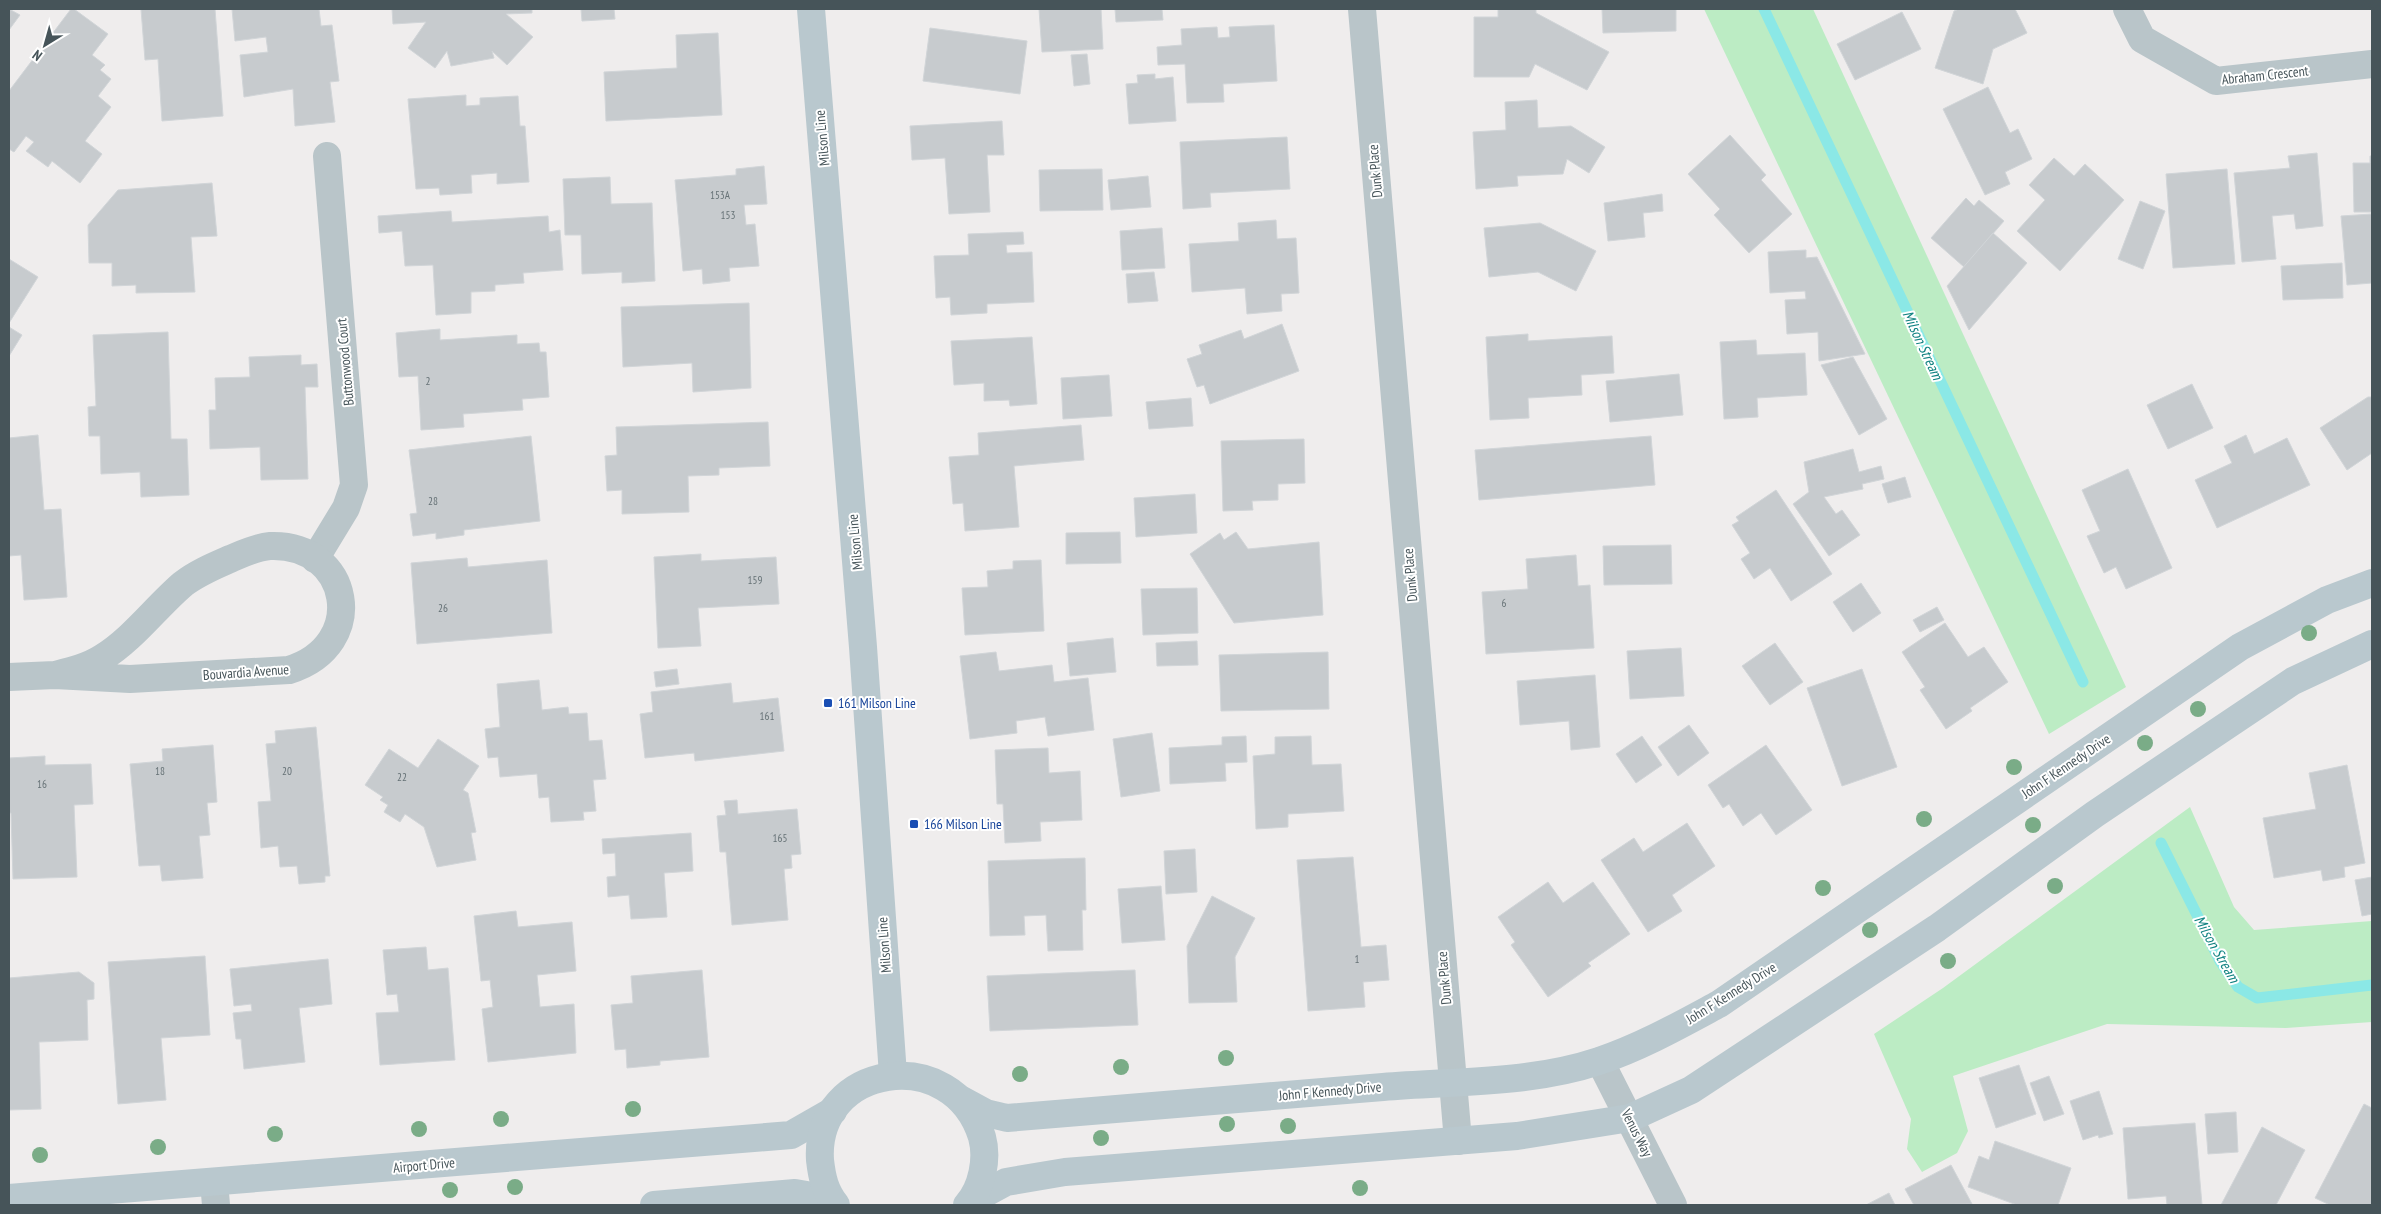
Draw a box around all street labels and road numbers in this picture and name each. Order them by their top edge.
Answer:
street label: Abraham Crescent [2221,61,2309,89]
street label: Milson Line [811,109,833,167]
street label: Dunk Place [1364,143,1386,198]
street label: Buttonwood Court [332,317,358,407]
street label: Milson Line [844,513,866,571]
street label: Dunk Place [1399,547,1421,602]
street label: Bouvardia Avenue [202,660,290,684]
street label: John F Kennedy Drive [2017,730,2114,803]
street label: Milson Line [873,916,895,974]
street label: Dunk Place [1433,950,1455,1005]
street label: John F Kennedy Drive [1682,958,1780,1028]
street label: John F Kennedy Drive [1277,1078,1382,1105]
street label: Venus Way [1617,1105,1657,1160]
street label: Airport Drive [392,1153,456,1177]

